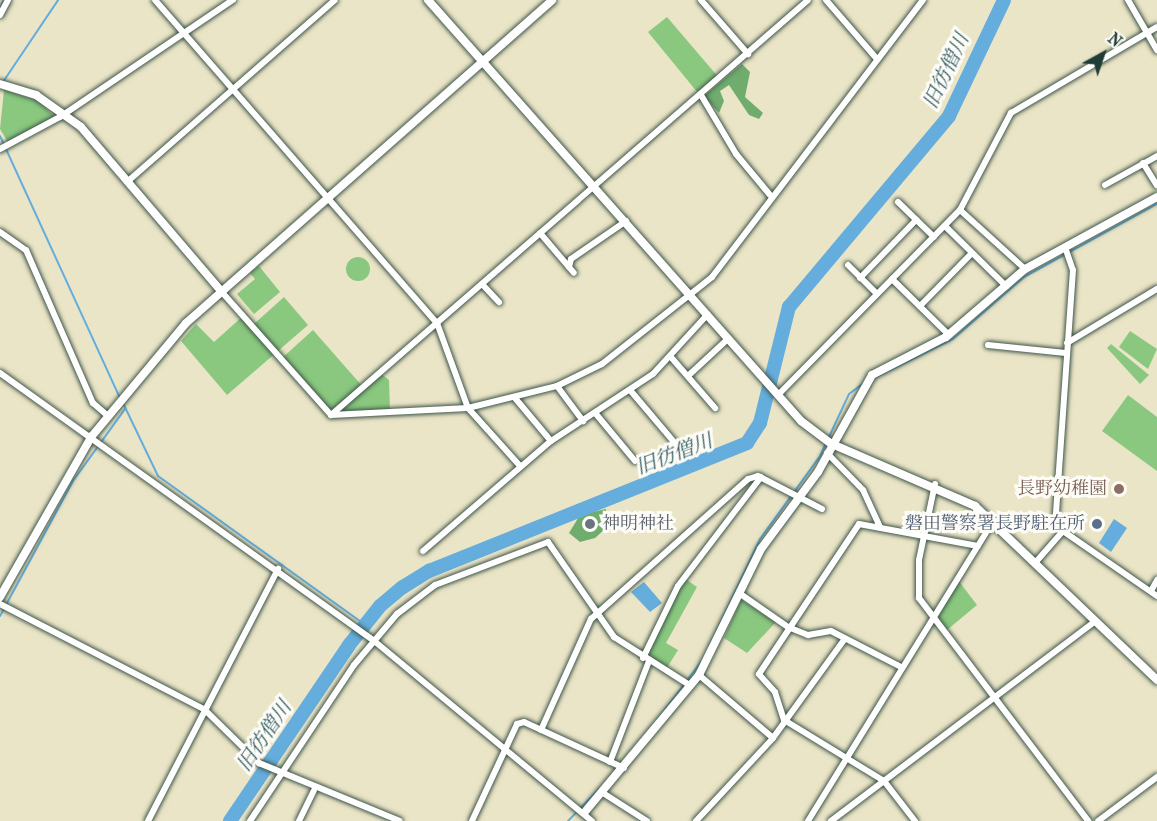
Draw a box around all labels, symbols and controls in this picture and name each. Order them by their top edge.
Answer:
north arrow [1073,24,1133,84]
text: N [1104,29,1126,51]
water label: 旧彷僧川 [918,30,974,112]
water label: 旧彷僧川 [632,428,716,480]
place label: 長野幼稚園 [1017,478,1107,500]
marker: 長野幼稚園 [1112,482,1126,496]
place label: 神明神社 [602,513,674,535]
place label: 磐田警察署長野駐在所 [905,513,1085,535]
marker: 神明神社 [583,517,597,531]
marker: 磐田警察署長野駐在所 [1090,517,1104,531]
water label: 旧彷僧川 [232,696,296,776]

